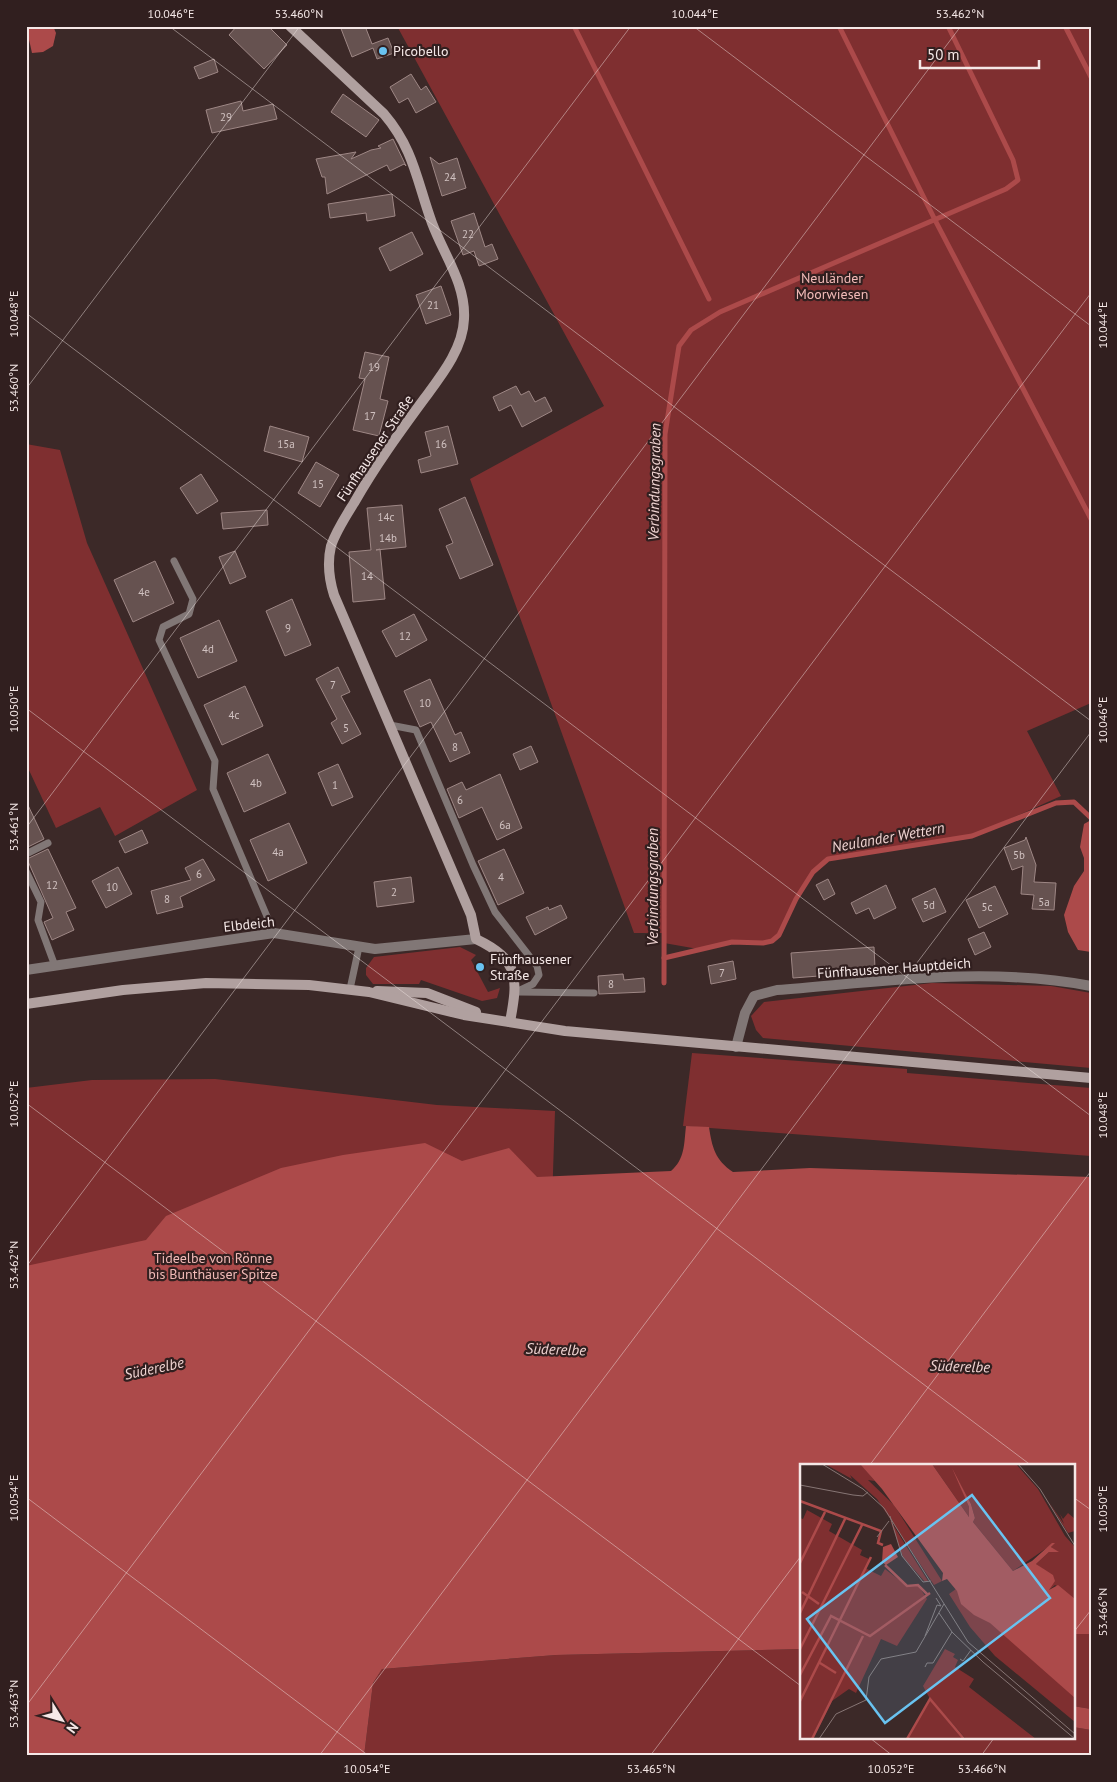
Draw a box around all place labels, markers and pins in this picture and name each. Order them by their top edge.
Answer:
place label: Picobello [393,42,448,60]
marker: Picobello [377,45,389,57]
place label: Fünfhausener Straße [490,950,572,984]
marker: Fünfhausener Straße [474,961,486,973]

